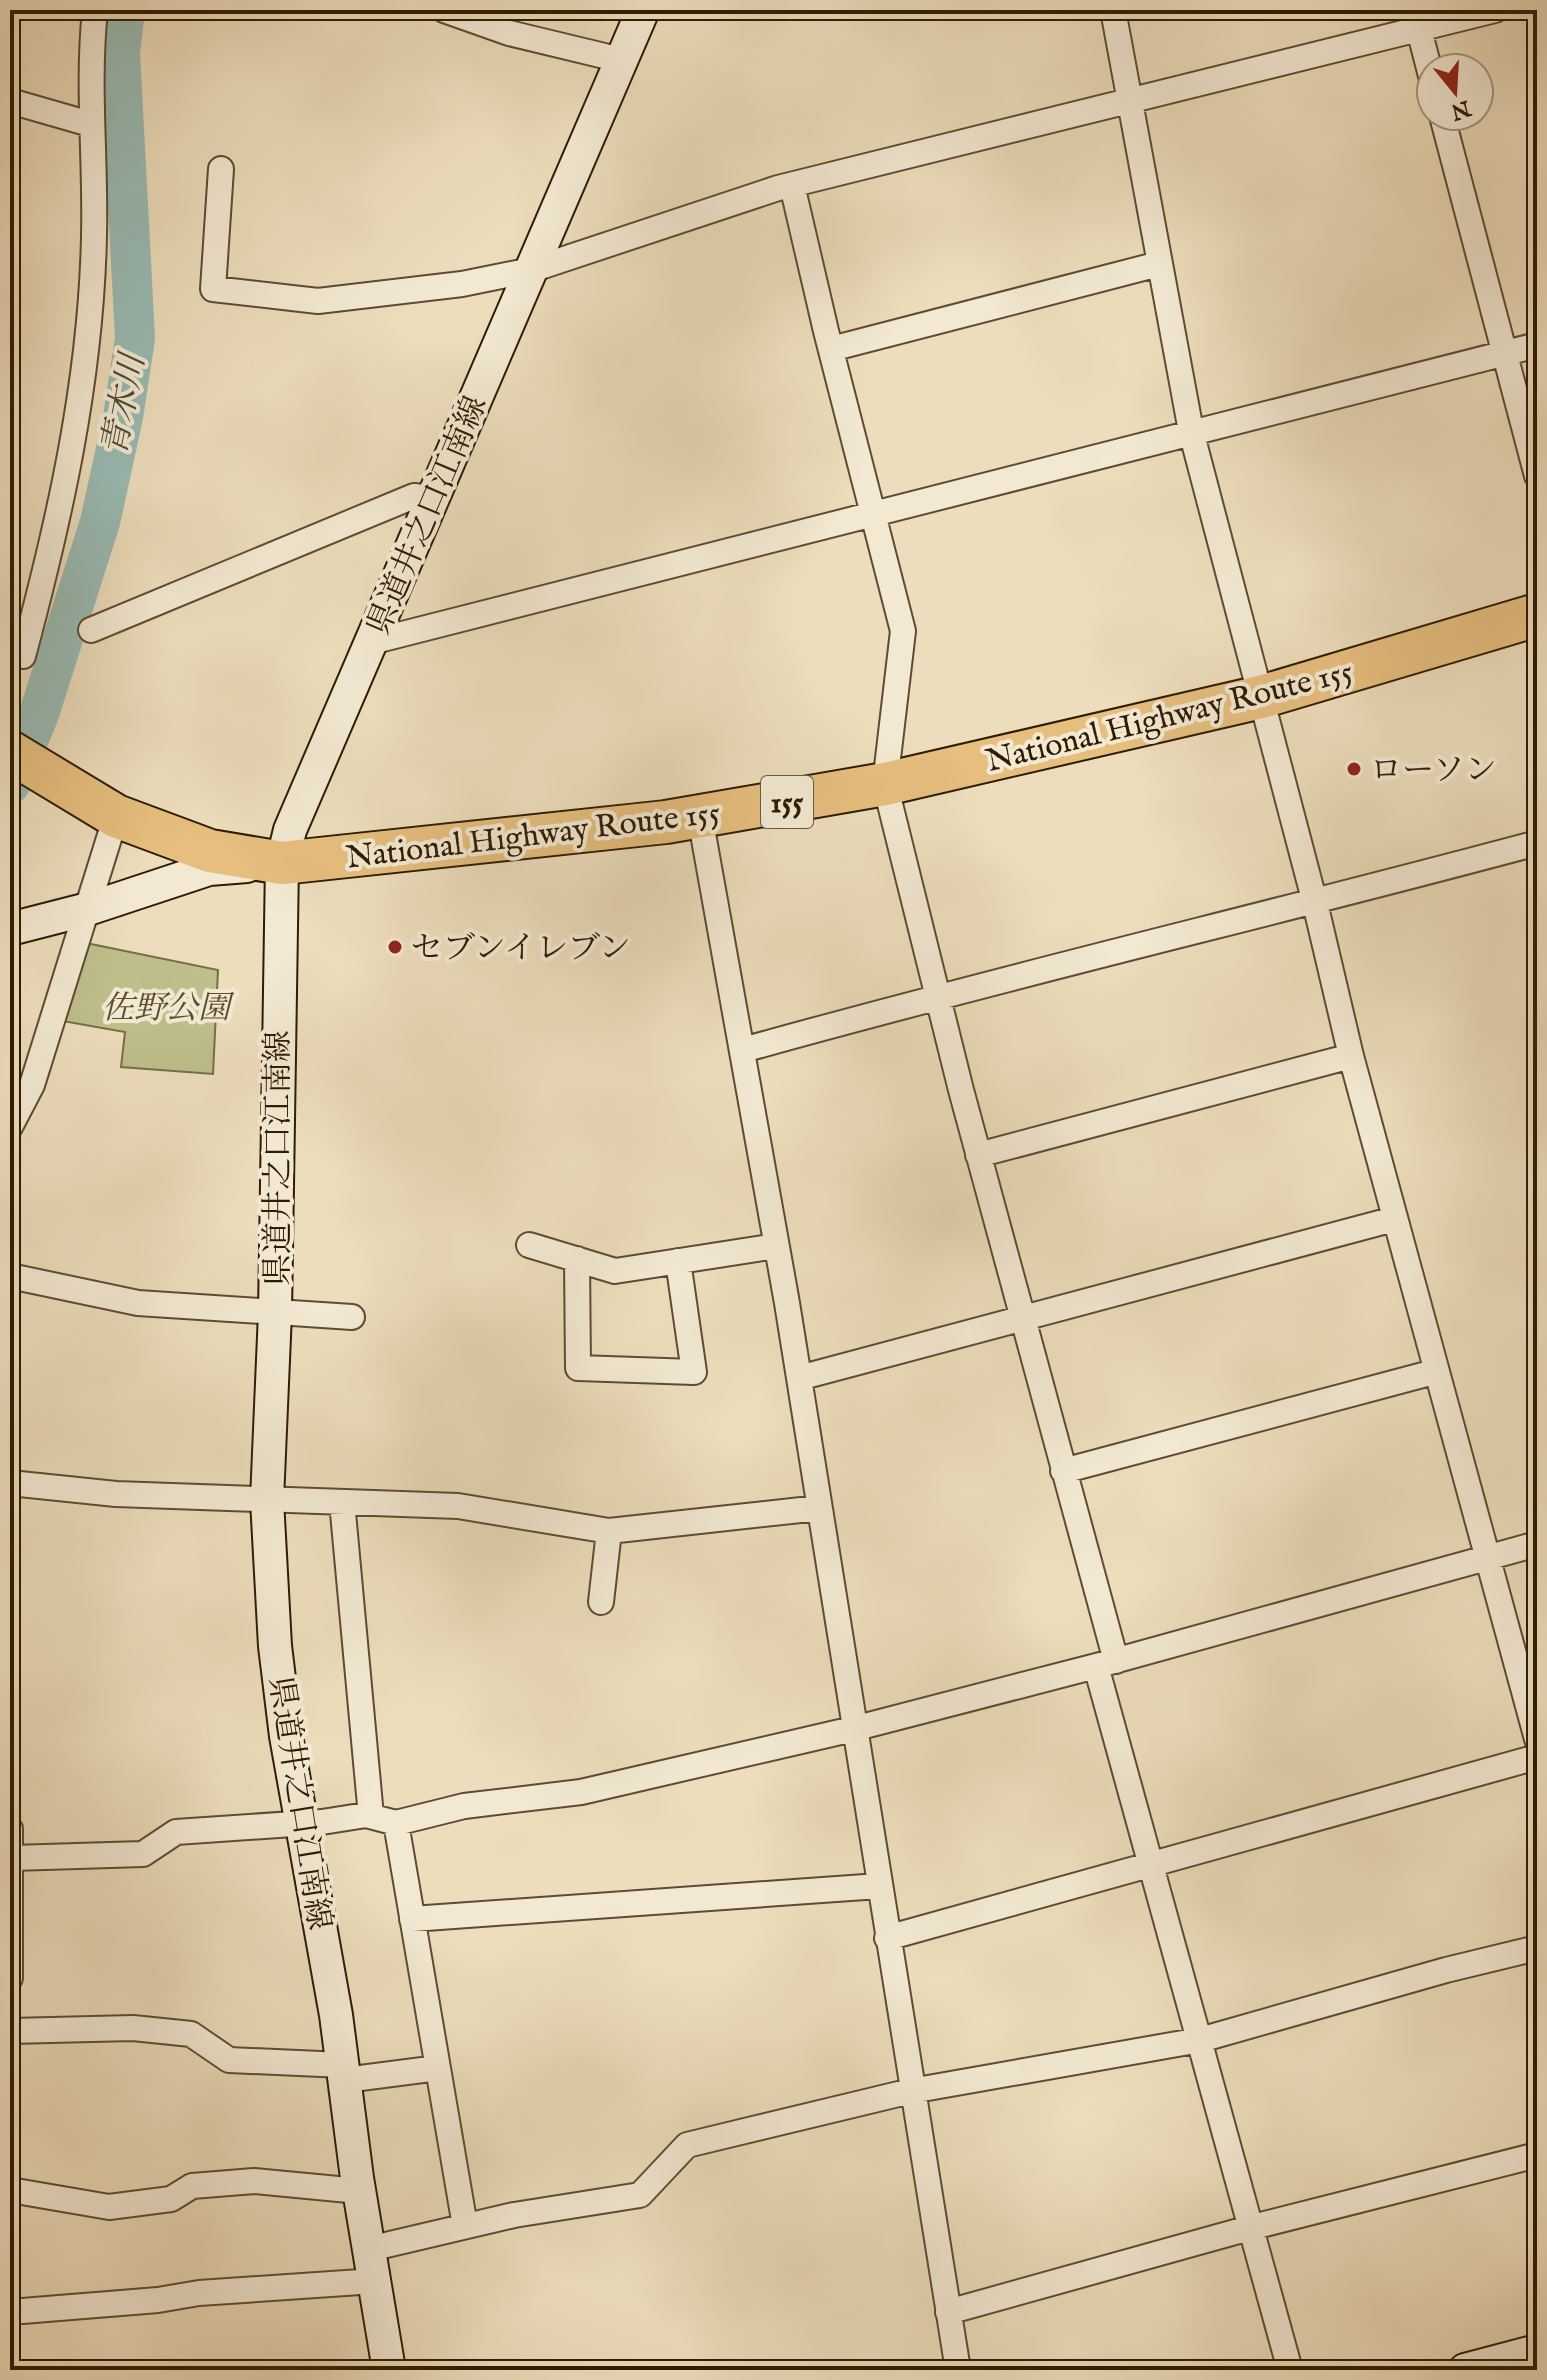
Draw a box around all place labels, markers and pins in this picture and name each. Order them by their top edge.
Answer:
place label: ローソン [1370,751,1497,792]
marker: ローソン [1345,760,1363,778]
place label: セブンイレブン [411,929,631,970]
marker: セブンイレブン [386,938,404,956]

